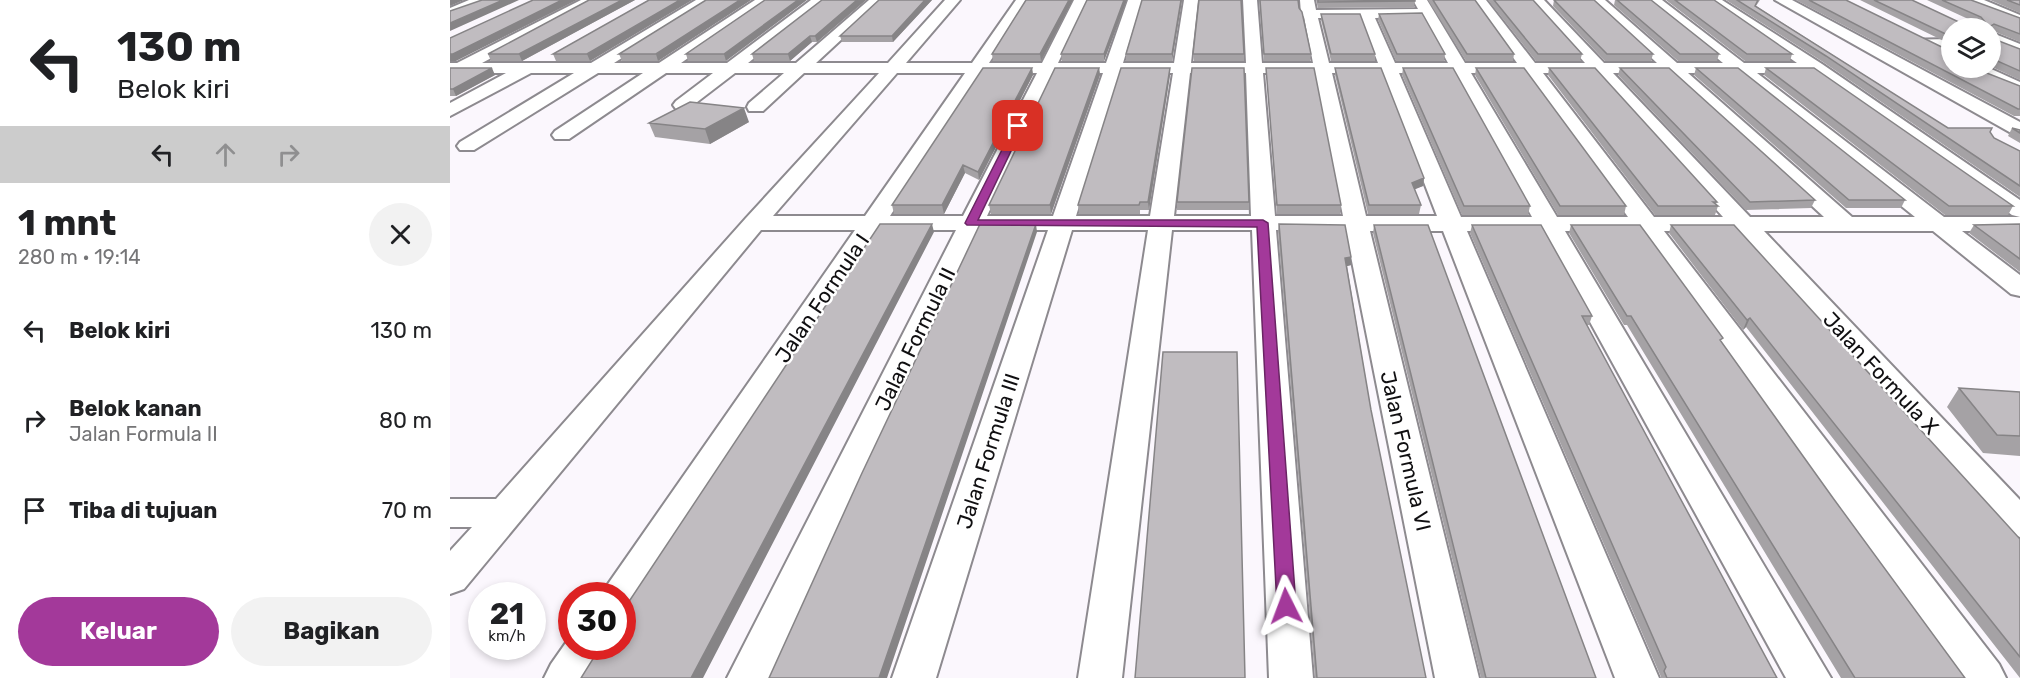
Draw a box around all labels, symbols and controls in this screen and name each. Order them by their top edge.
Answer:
map controls [1941,18,2001,78]
button: layers [1941,18,2001,78]
text: 130 m [117,22,242,72]
icon: left [18,24,96,102]
text: Belok kiri [117,73,230,105]
pin [992,100,1043,151]
icon: arrive [1001,109,1034,142]
icon: left [146,138,179,171]
icon: ahead [209,138,242,171]
icon: right [272,138,305,171]
text: 1 mnt [18,201,116,244]
button: close [369,203,432,266]
street label: Jalan Formula I [770,229,874,367]
text: 280 m · 19:14 [18,245,141,269]
street label: Jalan Formula II [870,263,960,415]
street label: Jalan Formula X [1818,307,1944,439]
icon: left [18,314,51,347]
text: Belok kiri [69,317,170,344]
text: 130 m [370,317,432,344]
street label: Jalan Formula VI [1375,369,1437,533]
street label: Jalan Formula III [951,370,1025,532]
text: Belok kanan [69,395,202,422]
icon: right [18,404,51,437]
text: 80 m [379,407,432,434]
text: Jalan Formula II [69,422,218,446]
icon: arrive [18,494,51,527]
text: Tiba di tujuan [69,497,217,524]
text: 70 m [382,497,432,524]
position arrow [1254,574,1318,638]
speed limit sign: 30 [558,582,636,660]
text: 21 [490,596,524,632]
button: Keluar [18,597,219,666]
button: Bagikan [231,597,432,666]
text: km/h [488,627,526,645]

